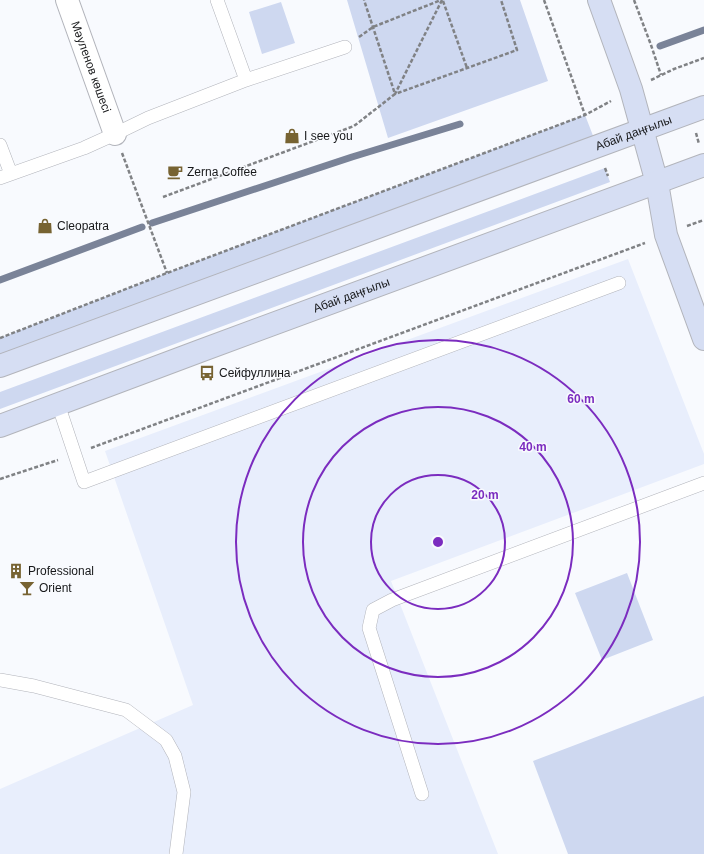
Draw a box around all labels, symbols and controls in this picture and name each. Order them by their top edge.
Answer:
street label: Мәуленов көшесі [68,19,114,114]
street label: Абай даңғылы [593,112,674,153]
shop icon: I see you [283,127,301,145]
place label: I see you [304,129,353,143]
cafe icon: Zerna Coffee [166,163,184,181]
place label: Zerna Coffee [187,165,257,179]
shop icon: Cleopatra [36,217,54,235]
place label: Cleopatra [57,219,109,233]
street label: Абай даңғылы [311,275,392,316]
bus stop icon: Сейфуллина [198,364,216,382]
place label: Сейфуллина [219,366,291,380]
text: 60 m [567,392,595,406]
text: 40 m [519,440,547,454]
text: 20 m [471,488,499,502]
centre of rings [431,535,445,549]
building icon: Professional [7,562,25,580]
place label: Professional [28,564,94,578]
bar icon: Orient [18,579,36,597]
place label: Orient [39,581,72,595]

